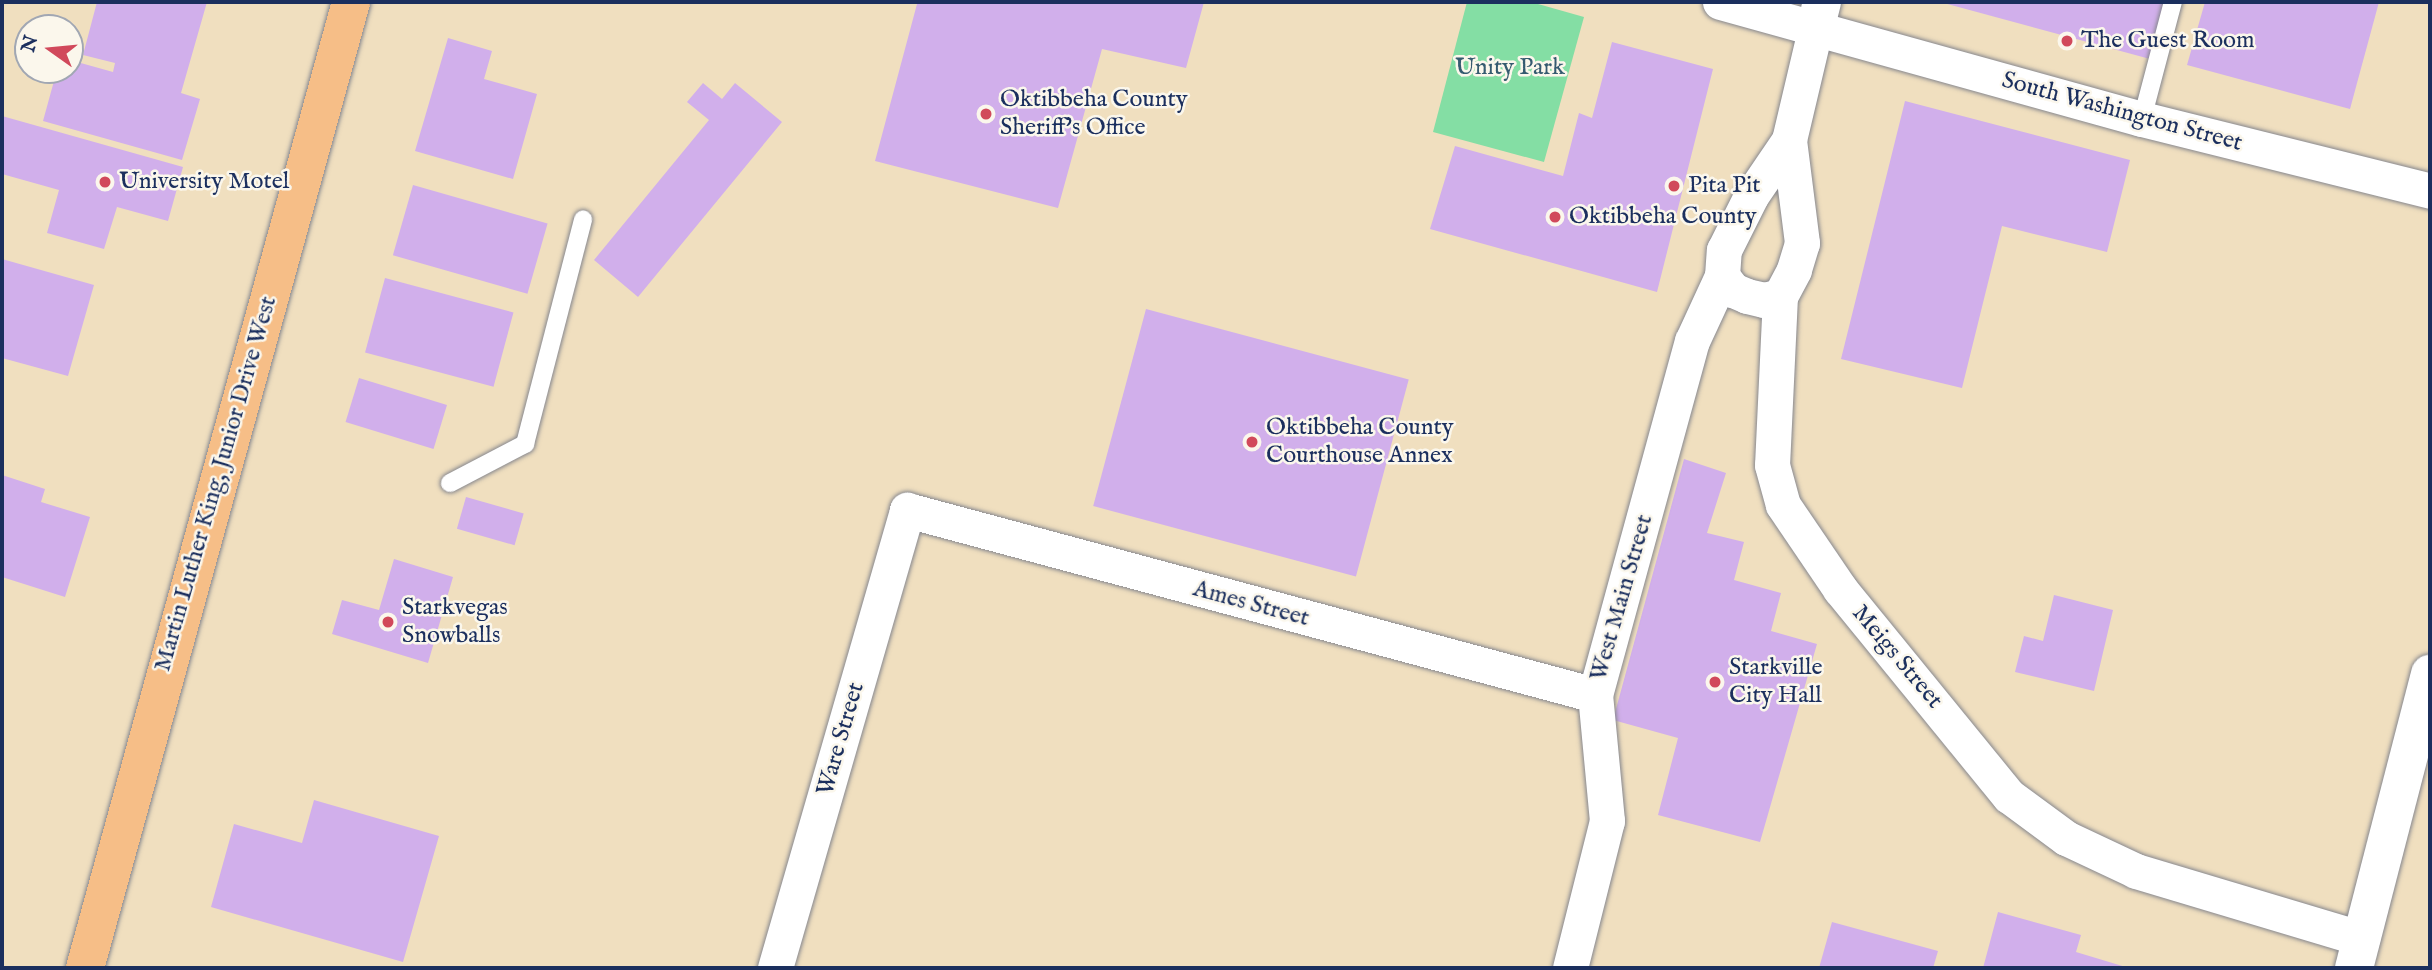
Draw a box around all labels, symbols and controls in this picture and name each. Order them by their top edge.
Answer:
north arrow [14,14,84,84]
place label: The Guest Room [2081,27,2255,55]
text: N [17,33,44,55]
marker: The Guest Room [2059,33,2075,49]
park label: Unity Park [1455,54,1565,82]
street label: South Washington Street [1999,66,2245,158]
place label: Oktibbeha County Sheriff's Office [1000,86,1187,142]
marker: Oktibbeha County Sheriff's Office [978,106,994,122]
place label: University Motel [119,168,289,196]
place label: Pita Pit [1688,172,1761,200]
marker: University Motel [97,174,113,190]
marker: Pita Pit [1666,178,1682,194]
place label: Oktibbeha County [1569,203,1756,231]
marker: Oktibbeha County [1547,209,1563,225]
street label: Martin Luther King, Junior Drive West [149,293,283,675]
place label: Oktibbeha County Courthouse Annex [1266,414,1453,470]
marker: Oktibbeha County Courthouse Annex [1244,434,1260,450]
street label: West Main Street [1585,512,1659,684]
street label: Ames Street [1190,575,1312,633]
place label: Starkvegas Snowballs [402,594,508,650]
street label: Meigs Street [1845,599,1949,715]
marker: Starkvegas Snowballs [380,614,396,630]
place label: Starkville City Hall [1729,654,1823,710]
marker: Starkville City Hall [1707,674,1723,690]
street label: Ware Street [811,679,871,799]

